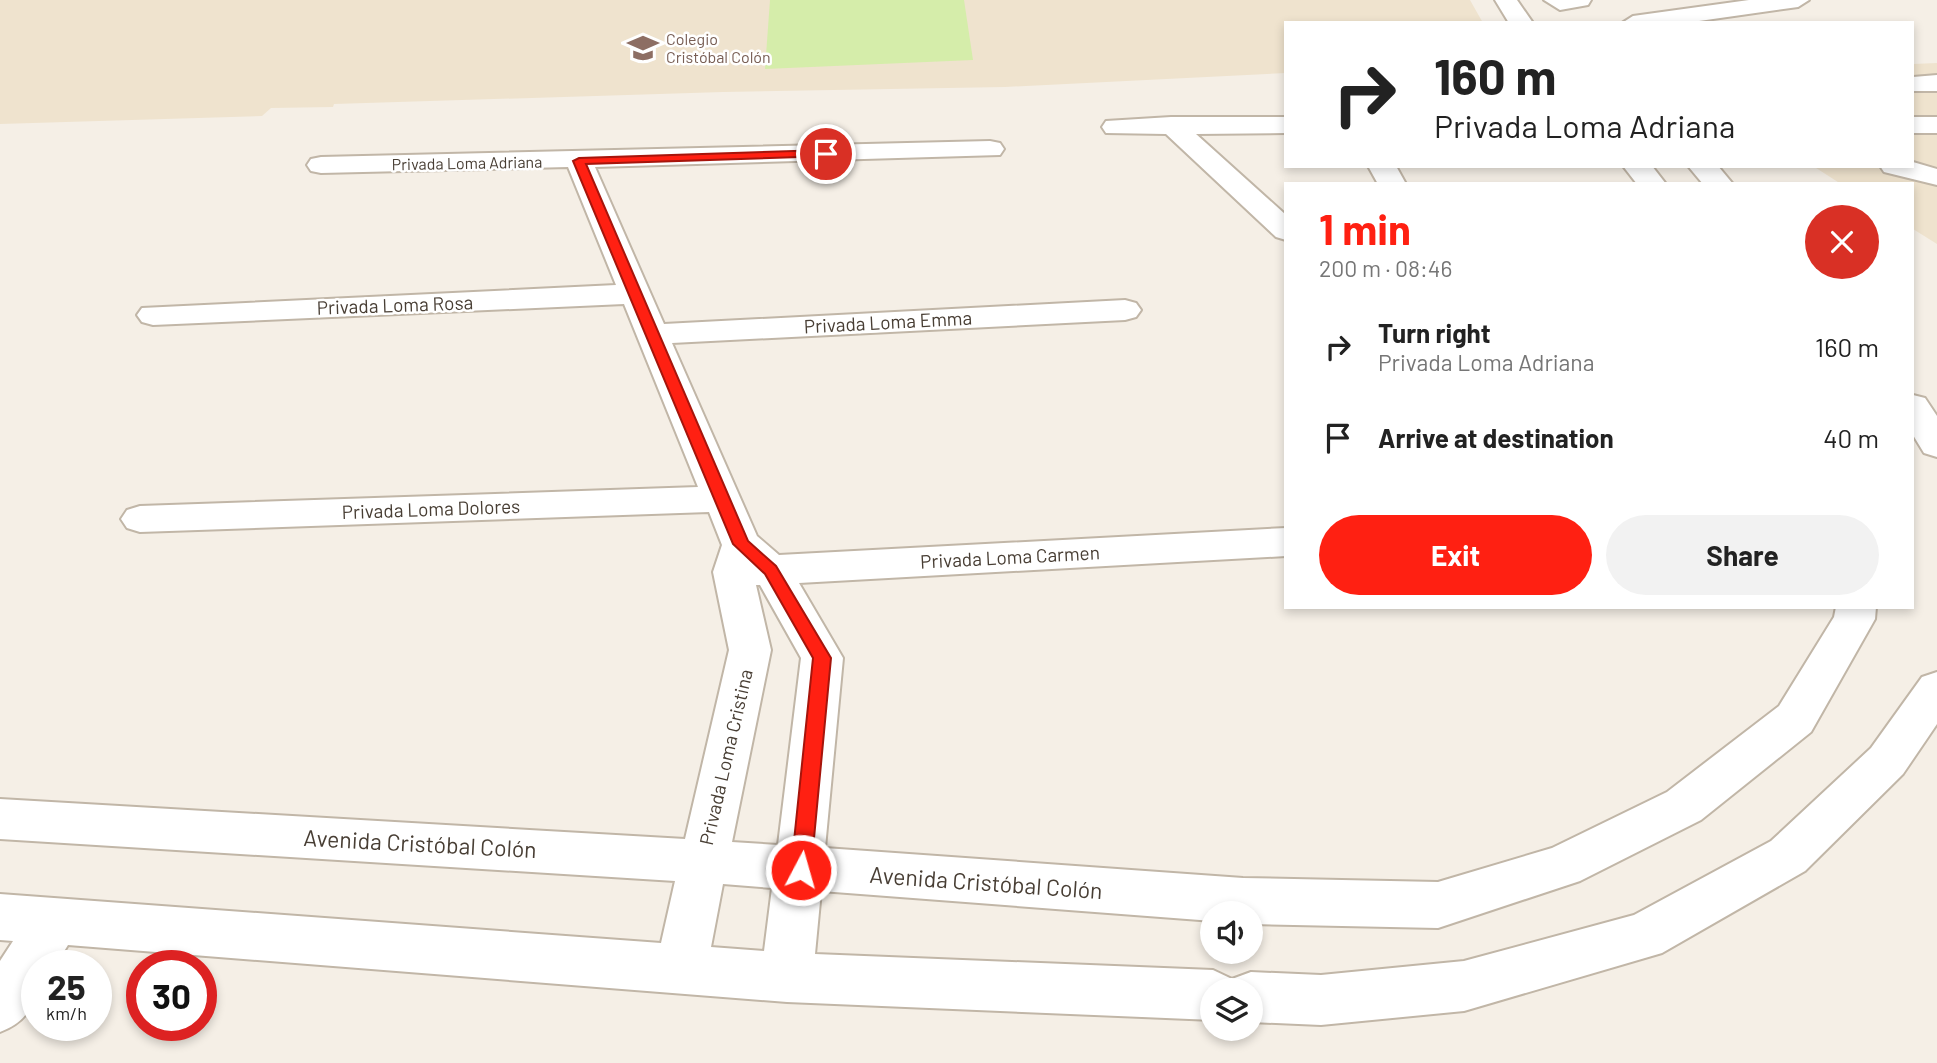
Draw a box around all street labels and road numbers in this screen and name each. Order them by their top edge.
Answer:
street label: Privada Loma Adriana [392,152,542,173]
street label: Privada Loma Rosa [316,290,474,319]
street label: Privada Loma Emma [803,306,973,337]
street label: Privada Loma Dolores [341,494,521,523]
street label: Privada Loma Carmen [920,540,1100,573]
street label: Privada Loma Cristina [694,667,757,847]
street label: Avenida Cristóbal Colón [303,823,537,863]
street label: Avenida Cristóbal Colón [869,860,1104,904]

